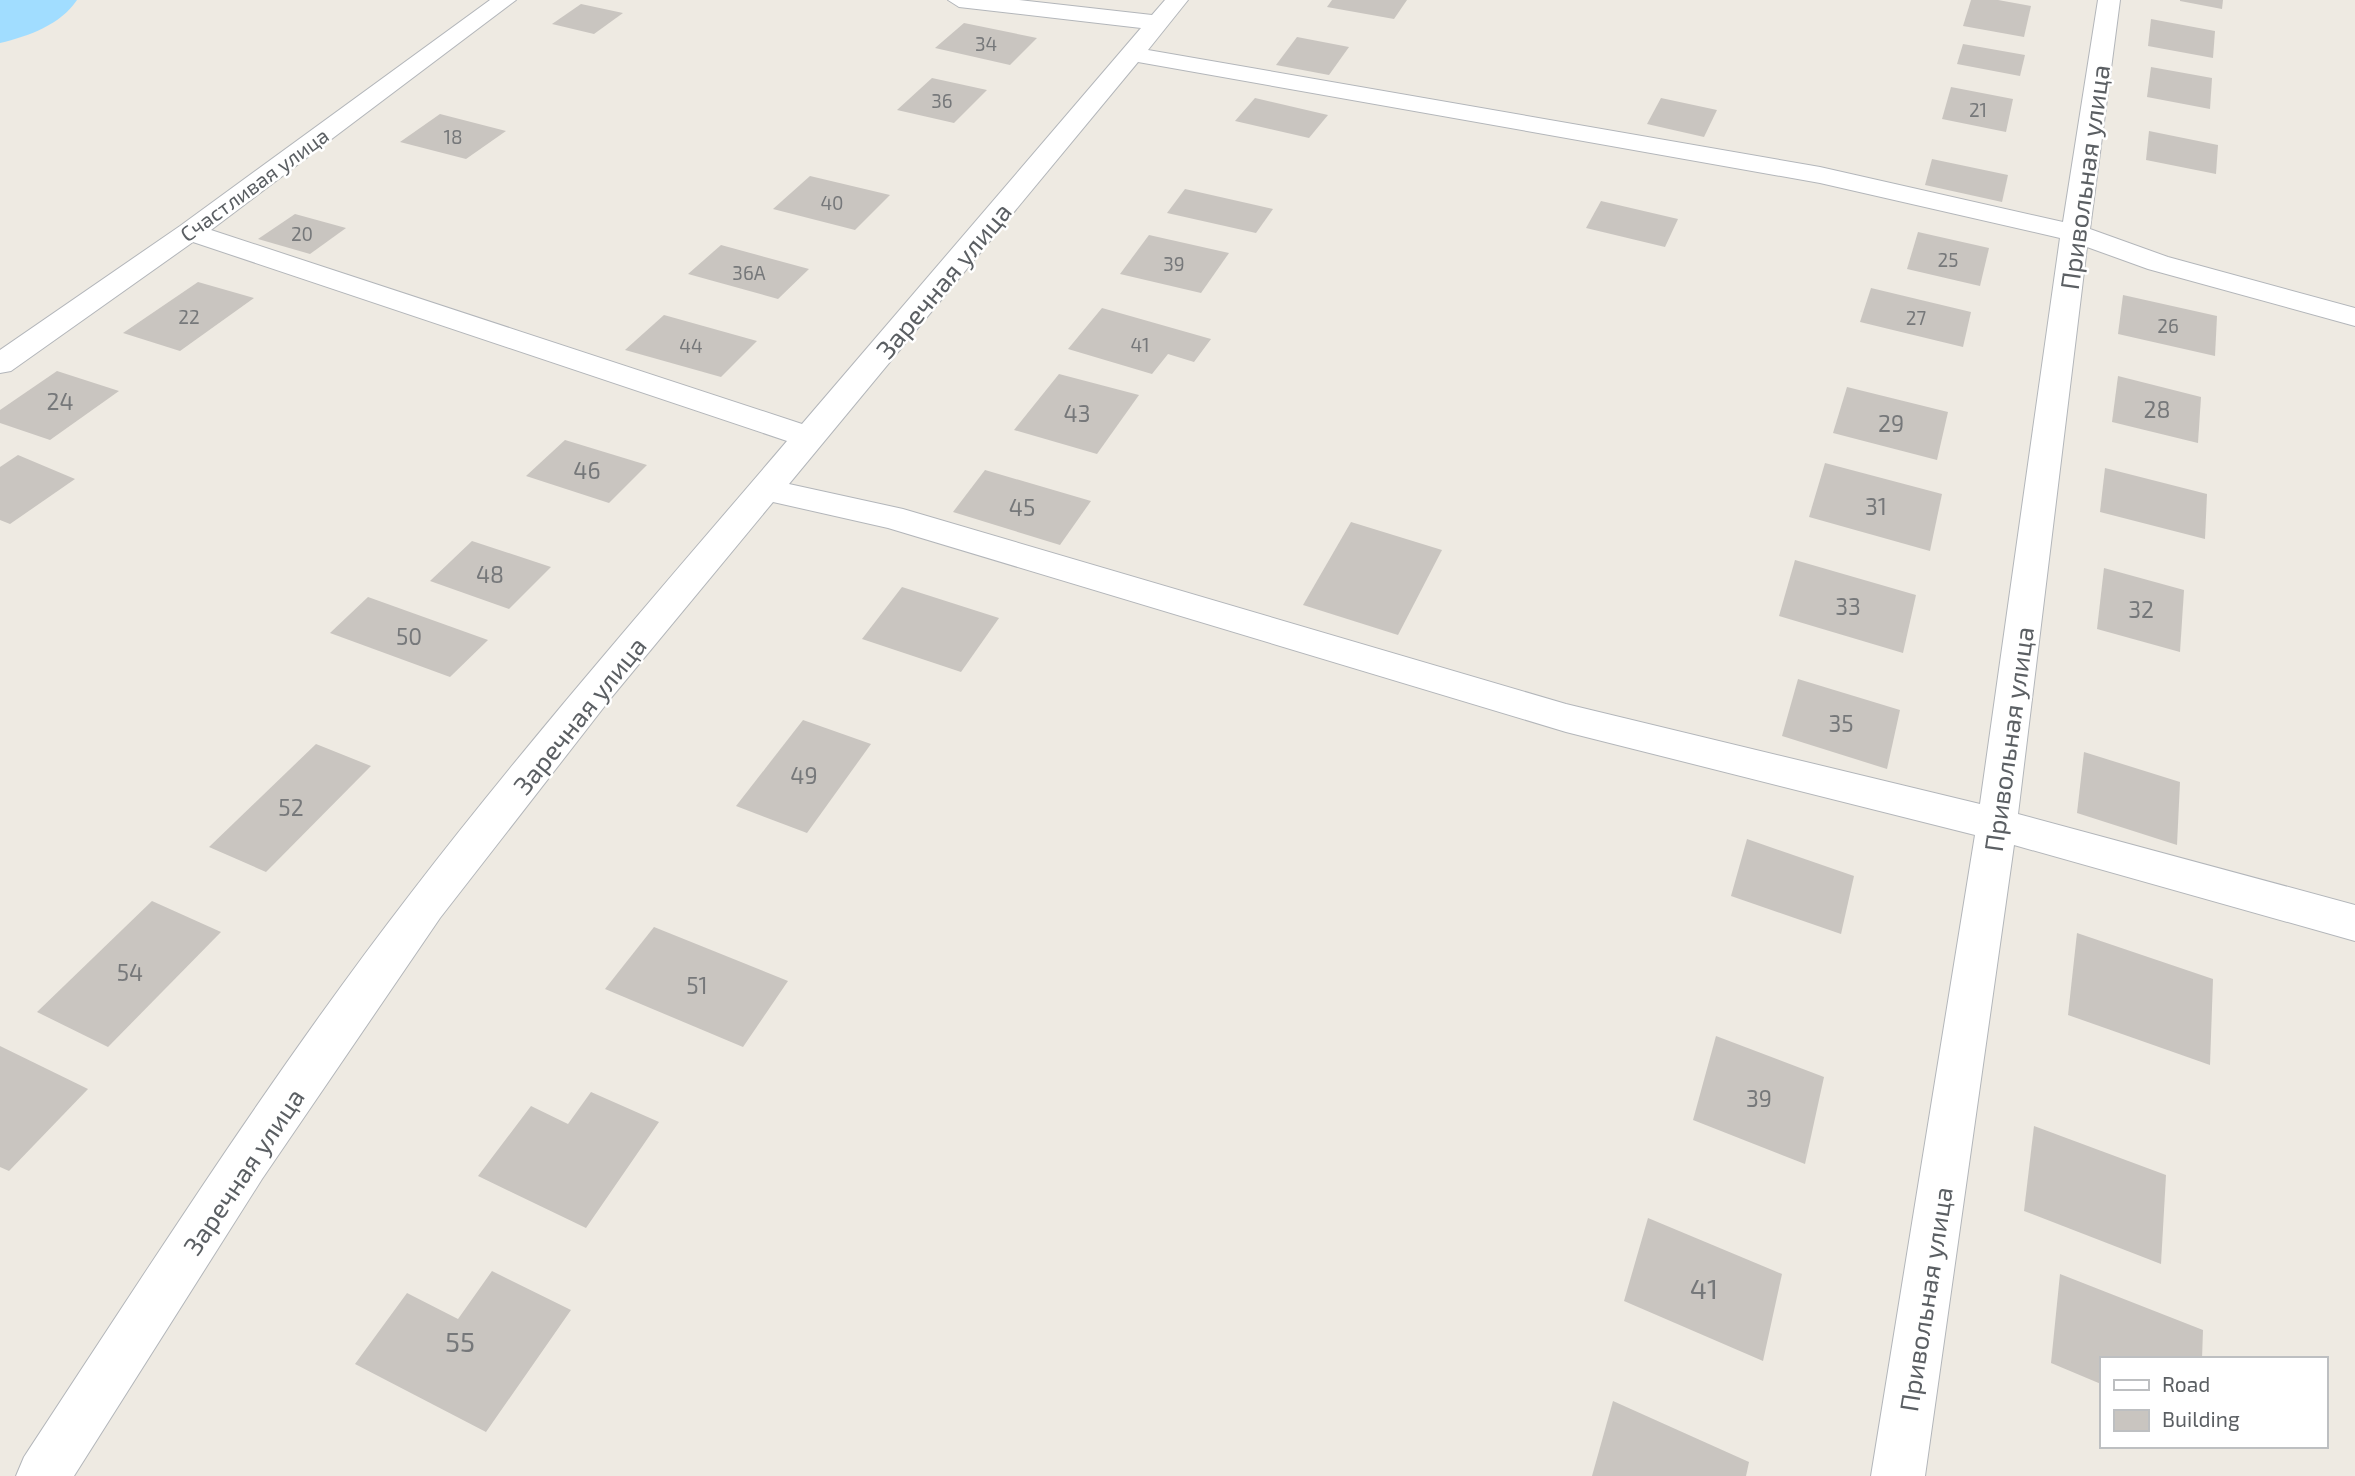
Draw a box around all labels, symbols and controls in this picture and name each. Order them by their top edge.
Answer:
house number: 34 [975,32,997,55]
street label: Привольная улица [2053,63,2116,292]
house number: 36 [931,89,953,112]
house number: 21 [1969,98,1987,121]
street label: Счастливая улица [175,122,334,247]
house number: 18 [443,125,463,148]
house number: 40 [820,191,844,214]
street label: Заречная улица [869,196,1018,365]
house number: 20 [291,222,313,245]
house number: 25 [1938,248,1958,271]
house number: 39 [1163,252,1185,275]
house number: 36А [732,261,766,284]
house number: 22 [178,305,200,328]
house number: 27 [1906,306,1926,329]
house number: 26 [2157,314,2179,337]
house number: 41 [1130,333,1150,356]
house number: 44 [679,334,703,357]
house number: 24 [46,387,74,415]
house number: 28 [2144,395,2170,423]
house number: 43 [1064,399,1090,427]
house number: 29 [1878,409,1904,437]
house number: 46 [573,456,601,484]
house number: 31 [1865,492,1887,520]
house number: 45 [1009,493,1035,521]
house number: 48 [476,560,504,588]
house number: 33 [1835,592,1861,620]
house number: 32 [2128,595,2154,623]
house number: 50 [396,622,422,650]
street label: Привольная улица [1977,625,2040,854]
street label: Заречная улица [506,630,653,801]
house number: 35 [1828,709,1854,737]
house number: 49 [790,761,818,789]
house number: 52 [278,793,304,821]
house number: 54 [117,958,143,986]
house number: 51 [686,971,708,999]
street label: Заречная улица [176,1082,311,1261]
house number: 39 [1746,1084,1772,1112]
street label: Привольная улица [1892,1185,1959,1414]
house number: 41 [1690,1271,1718,1305]
house number: 55 [445,1324,475,1358]
legend [2100,1357,2327,1448]
text: Road [2162,1371,2210,1396]
text: Building [2162,1406,2240,1431]

